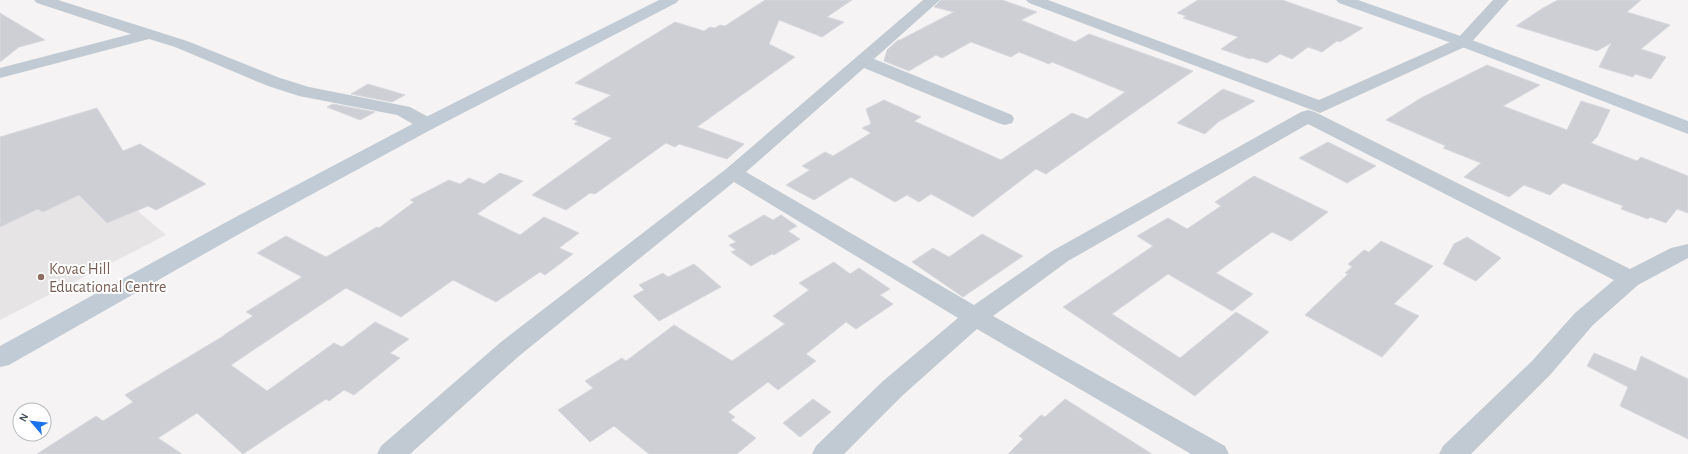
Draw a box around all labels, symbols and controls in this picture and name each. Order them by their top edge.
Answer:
place label: Kovac Hill Educational Centre [49,261,166,295]
marker: Kovac Hill Educational Centre [36,272,46,282]
north arrow [12,402,52,442]
text: N [17,412,30,424]

